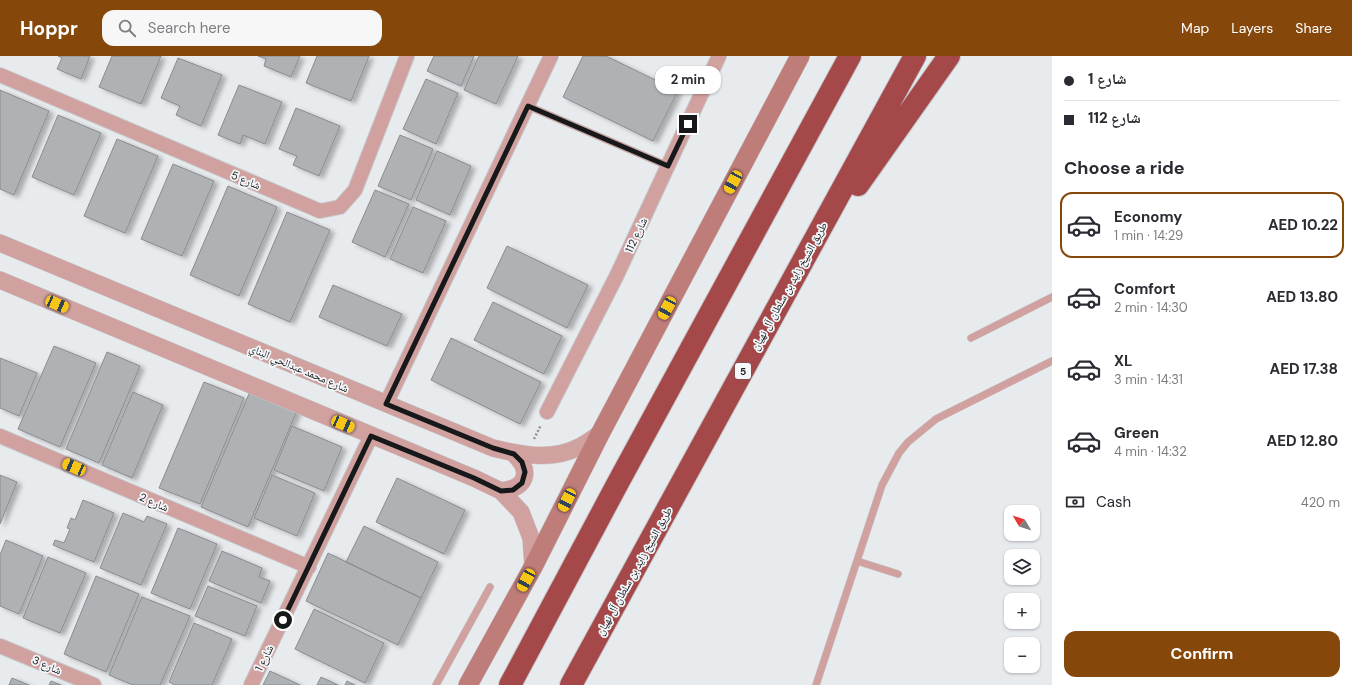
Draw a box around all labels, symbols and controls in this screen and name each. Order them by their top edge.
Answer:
search box [102,10,382,46]
text: Hoppr [20,16,78,41]
icon: search [116,17,138,39]
text: Search here [148,18,231,38]
text: Map [1181,19,1209,37]
text: Layers [1231,19,1273,37]
text: Share [1295,19,1332,37]
callout: 2 min [655,66,721,94]
text: شارع 1 [1088,69,1127,89]
text: 2 min [671,71,705,88]
text: شارع 112 [1088,108,1141,128]
route end [679,115,697,133]
text: Choose a ride [1064,156,1185,180]
street label: شارع 5 [229,168,263,192]
car [722,169,744,195]
icon: car [1066,207,1102,243]
text: Economy [1114,207,1182,227]
street label: شارع 112 [622,215,650,255]
text: AED 10.22 [1268,215,1338,235]
street label: طريق الشيخ زايد بن سلطان آل نهيان [748,219,830,353]
text: 1 min · 14:29 [1114,227,1183,244]
icon: car [1066,279,1102,315]
text: Comfort [1114,279,1175,299]
text: AED 13.80 [1266,287,1338,307]
car [44,294,70,314]
car [656,295,678,321]
text: 2 min · 14:30 [1114,299,1188,316]
street label: شارع محمد عبدالحي البناي [247,341,351,397]
icon: car [1066,351,1102,387]
text: XL [1114,351,1132,371]
text: AED 17.38 [1270,359,1338,379]
road number: 5 [735,363,751,379]
text: 3 min · 14:31 [1114,371,1183,388]
car [330,414,356,434]
icon: car [1066,423,1102,459]
text: Green [1114,423,1159,443]
text: AED 12.80 [1267,431,1338,451]
text: 4 min · 14:32 [1114,443,1187,460]
car [61,457,87,477]
car [556,487,578,513]
street label: شارع 2 [137,490,171,514]
icon: cash [1064,491,1086,513]
text: Cash [1096,492,1131,512]
text: 420 m [1301,494,1340,511]
street label: طريق الشيخ زايد بن سلطان آل نهيان [593,504,675,638]
north arrow [1004,505,1040,541]
map controls [1004,505,1040,673]
button: layers [1004,549,1040,585]
car [515,567,537,593]
button: + [1004,593,1040,629]
route start [274,611,292,629]
button: Confirm [1064,631,1340,677]
button: − [1004,637,1040,673]
street label: شارع 1 [252,643,276,673]
street label: شارع 3 [30,653,64,677]

